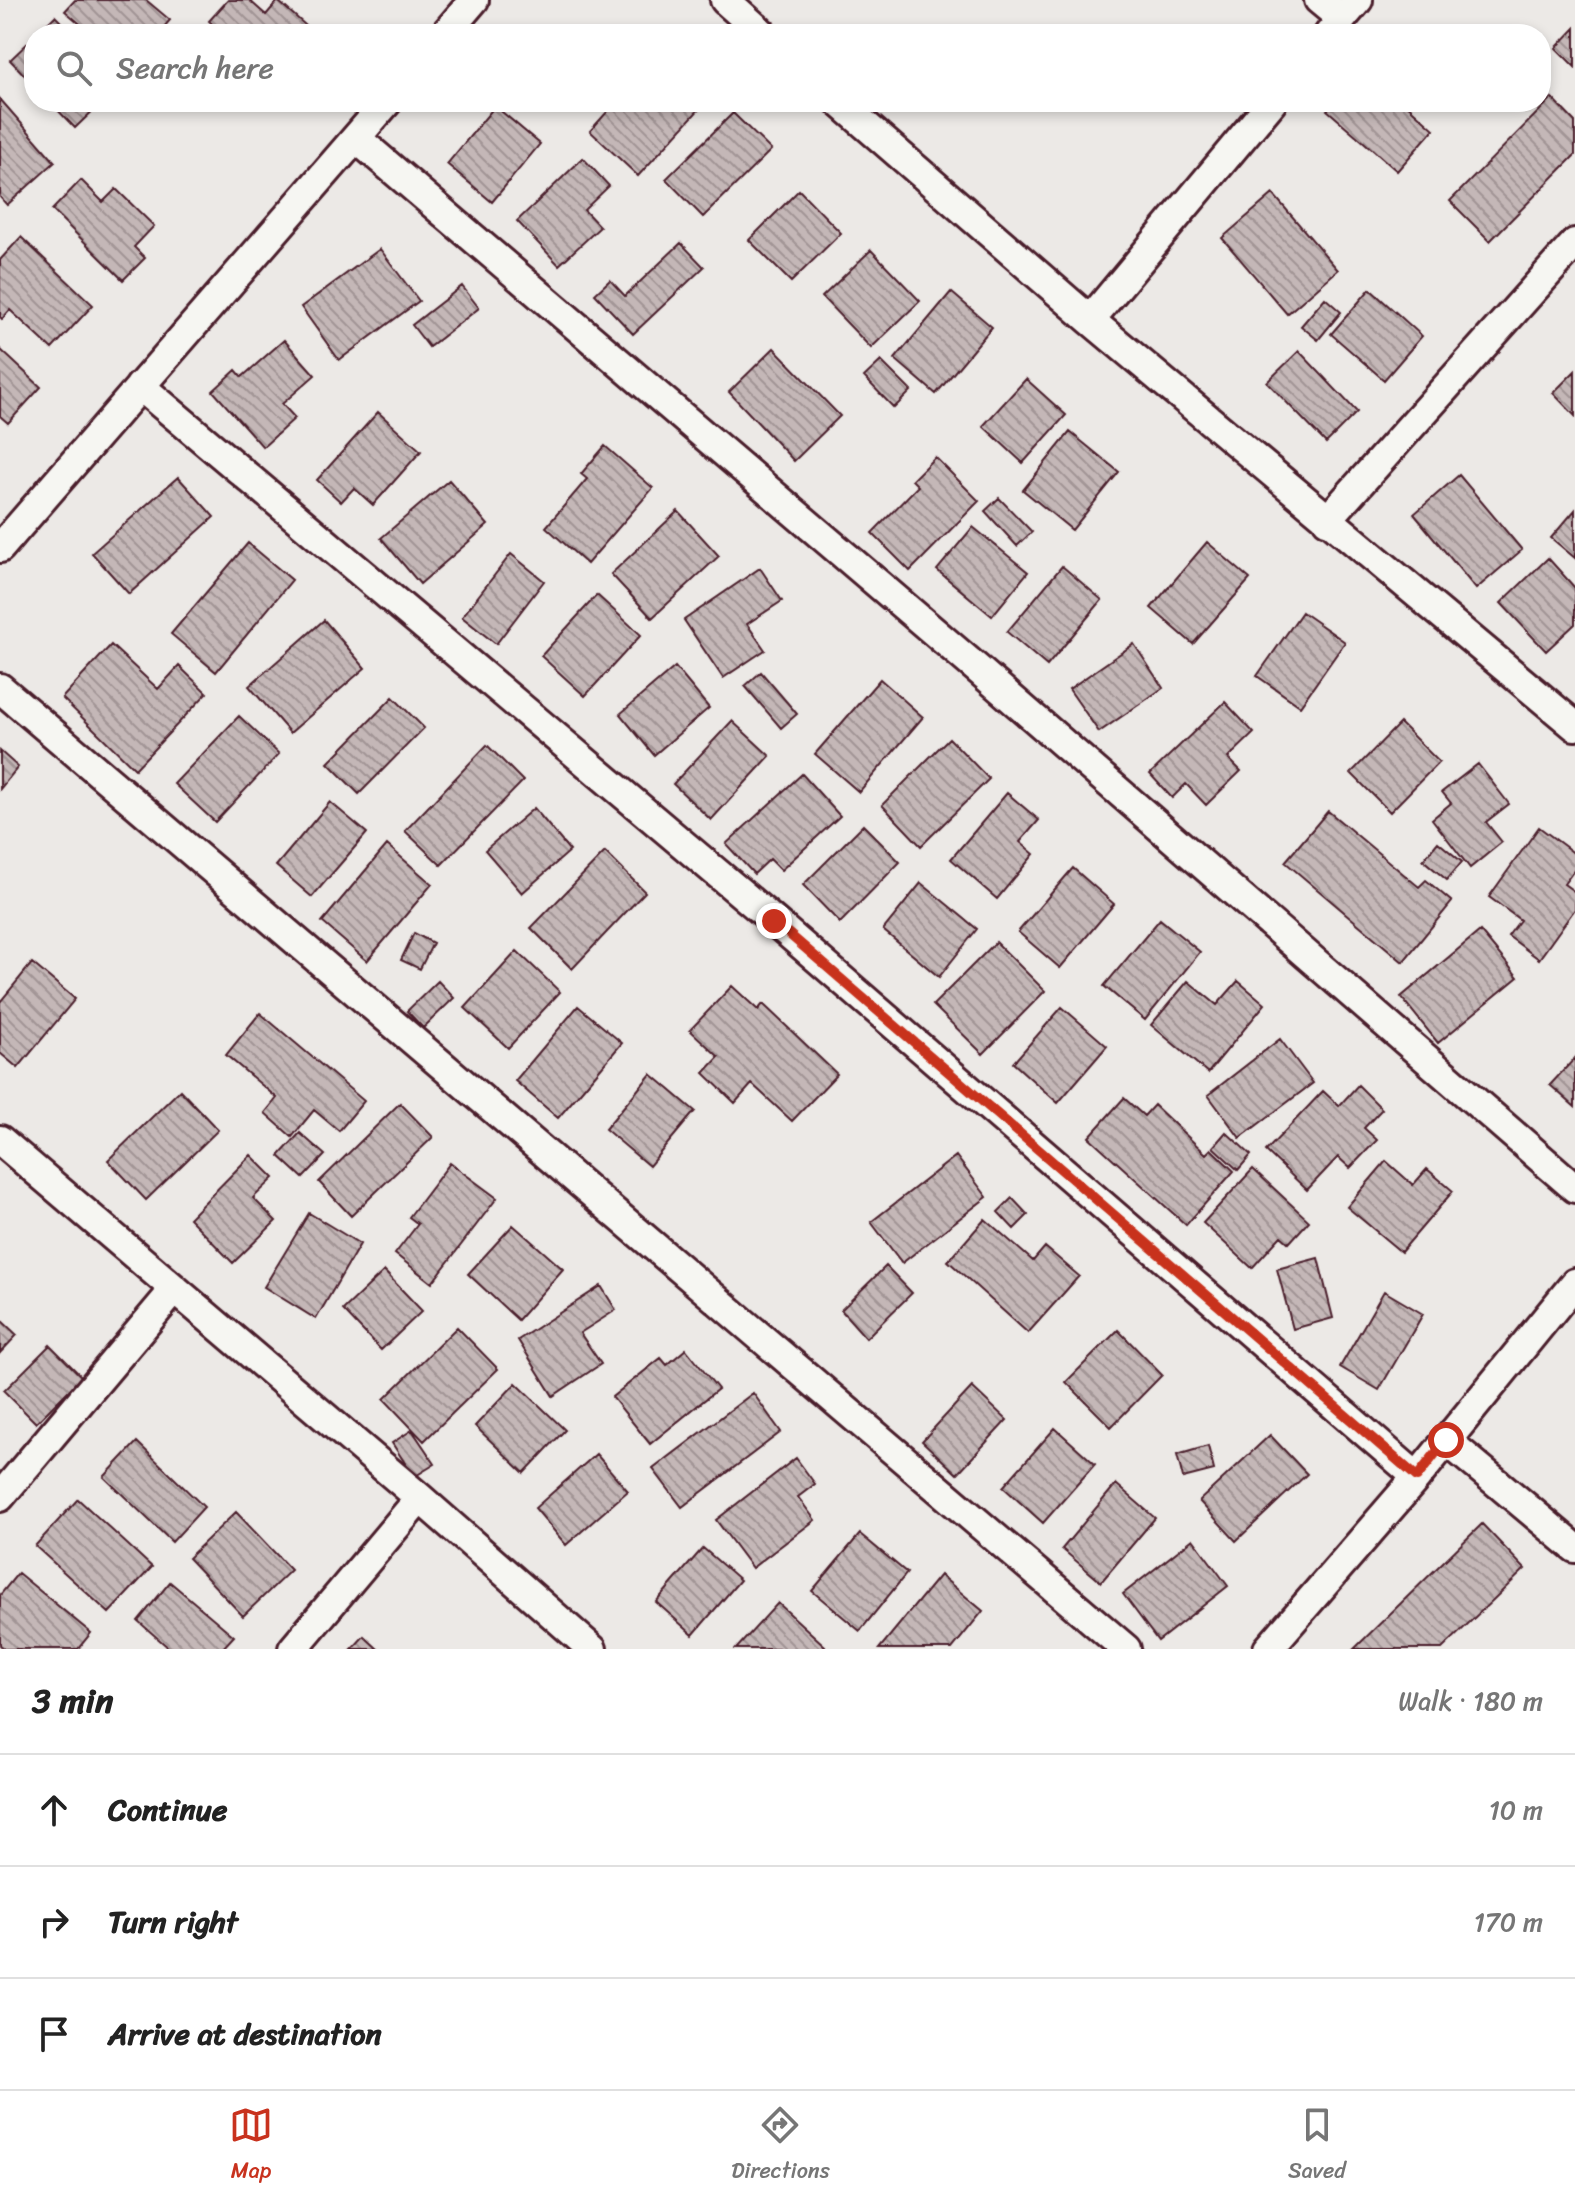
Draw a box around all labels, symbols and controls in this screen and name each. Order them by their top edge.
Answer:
search box [24,24,1551,112]
text: Search here [116,41,274,95]
icon: search [52,46,96,90]
route end [756,903,792,939]
route start [1428,1422,1464,1458]
text: 3 min [32,1671,113,1731]
text: Walk · 180 m [1398,1678,1543,1724]
text: Continue [108,1783,227,1837]
text: 10 m [1489,1787,1543,1833]
icon: ahead [32,1788,76,1832]
text: Turn right [108,1895,238,1949]
text: 170 m [1474,1899,1543,1945]
icon: right [32,1900,76,1944]
text: Arrive at destination [108,2007,382,2061]
icon: arrive [32,2012,76,2056]
tab: Map [229,2103,273,2190]
tab: Directions [731,2103,830,2190]
tab: Saved [1288,2103,1346,2190]

